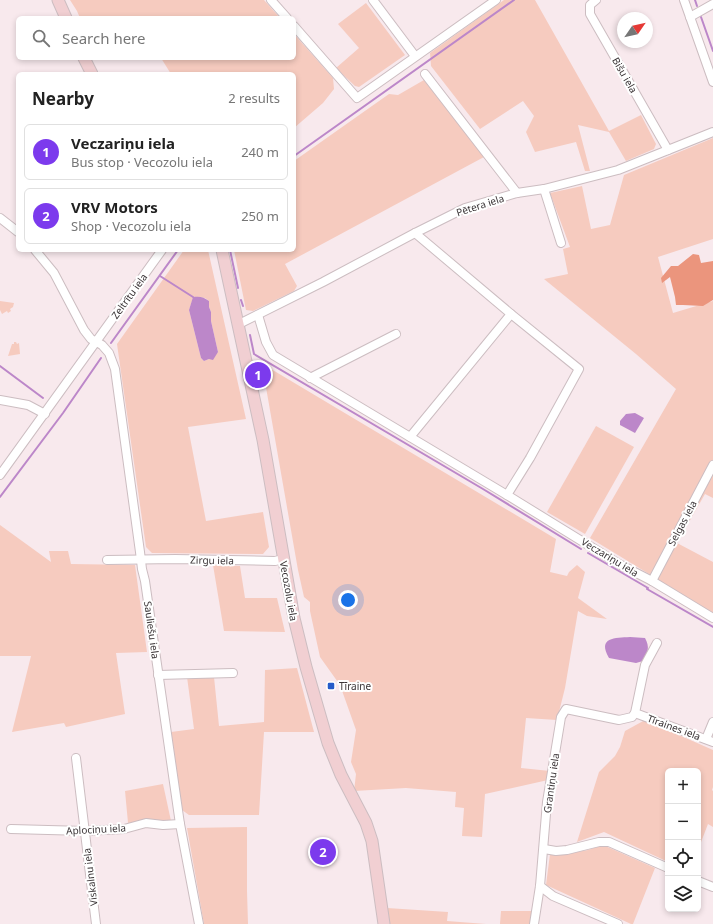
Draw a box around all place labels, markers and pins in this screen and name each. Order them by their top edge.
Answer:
pin: 1 [245,360,271,390]
place label: Tīraine [339,679,371,693]
marker: Tīraine [326,681,336,691]
pin: 2 [310,837,336,867]

